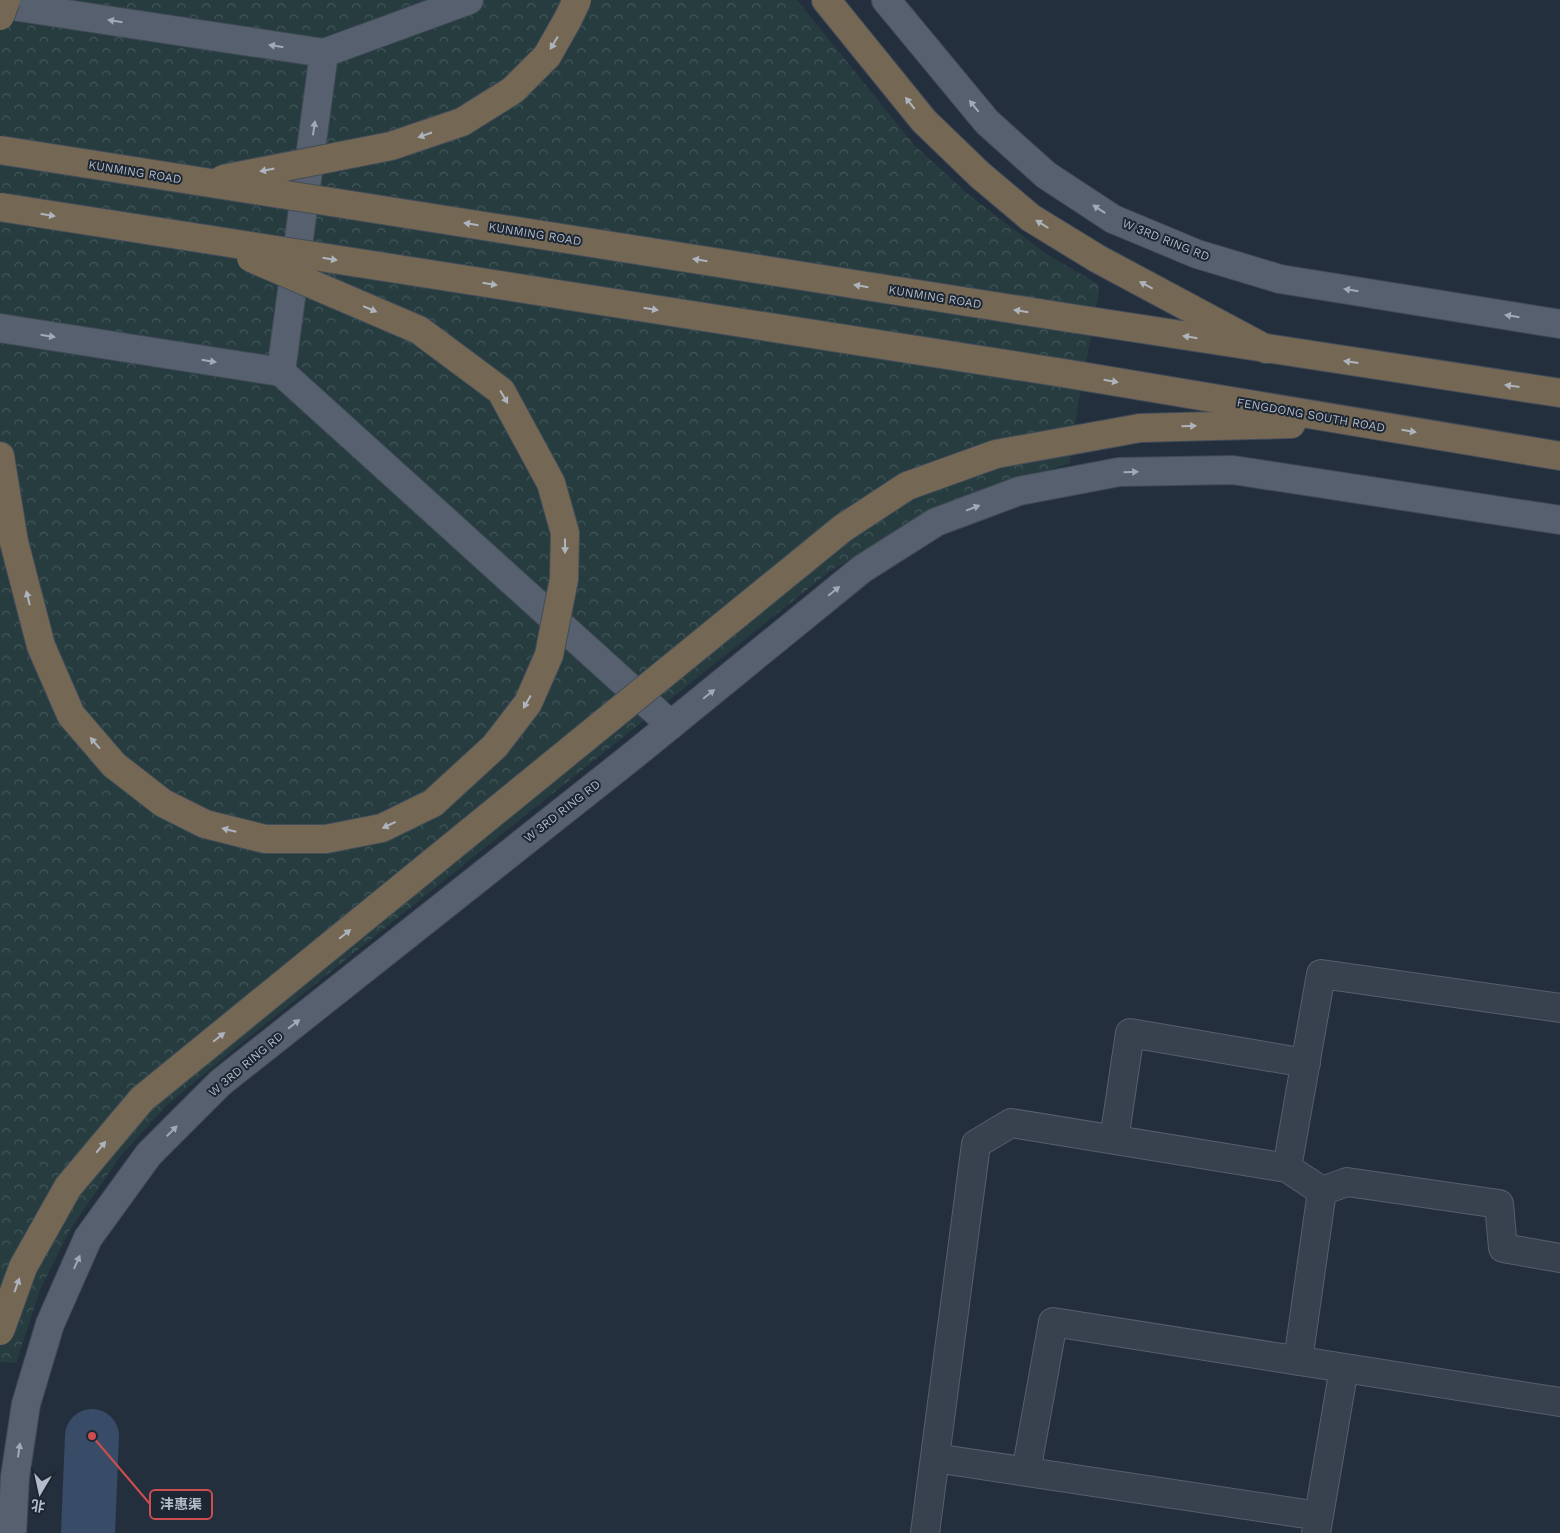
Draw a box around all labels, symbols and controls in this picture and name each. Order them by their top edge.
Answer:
one-way arrow [107,17,123,25]
one-way arrow [550,36,559,49]
one-way arrow [268,41,284,49]
one-way arrow [904,97,915,110]
one-way arrow [968,100,979,113]
one-way arrow [310,119,318,135]
one-way arrow [417,131,432,139]
street label: KUNMING ROAD [88,158,182,186]
one-way arrow [258,167,274,175]
one-way arrow [1092,204,1105,214]
one-way arrow [41,212,57,220]
street label: W 3RD RING RD [1120,216,1212,264]
one-way arrow [462,220,478,228]
street label: KUNMING ROAD [488,220,582,248]
one-way arrow [1035,220,1048,229]
one-way arrow [322,256,338,264]
one-way arrow [692,256,708,264]
one-way arrow [483,281,499,289]
one-way arrow [853,281,869,289]
one-way arrow [1138,281,1153,289]
street label: KUNMING ROAD [888,283,982,311]
one-way arrow [1343,286,1359,294]
one-way arrow [363,305,377,313]
one-way arrow [643,306,659,314]
one-way arrow [1013,306,1029,314]
one-way arrow [1504,312,1520,320]
one-way arrow [41,332,57,340]
one-way arrow [1182,333,1198,341]
one-way arrow [201,357,217,365]
one-way arrow [1343,357,1359,365]
one-way arrow [1103,378,1119,386]
one-way arrow [1503,381,1519,389]
one-way arrow [499,391,508,404]
street label: FENGDONG SOUTH ROAD [1236,395,1386,435]
one-way arrow [1181,422,1197,430]
one-way arrow [1401,427,1417,435]
one-way arrow [1123,467,1139,475]
one-way arrow [966,504,981,512]
one-way arrow [561,538,569,554]
one-way arrow [828,586,841,597]
one-way arrow [24,590,32,605]
one-way arrow [702,688,715,699]
one-way arrow [523,695,532,708]
one-way arrow [90,737,101,750]
street label: W 3RD RING RD [521,777,603,845]
one-way arrow [382,821,396,829]
one-way arrow [222,826,237,834]
one-way arrow [338,928,351,939]
one-way arrow [287,1019,300,1030]
street label: W 3RD RING RD [206,1029,286,1099]
one-way arrow [213,1031,226,1042]
one-way arrow [166,1126,178,1138]
one-way arrow [96,1141,107,1154]
one-way arrow [73,1255,81,1269]
one-way arrow [13,1277,21,1292]
one-way arrow [15,1441,23,1457]
north arrow [15,1468,65,1518]
callout: 沣惠渠 [150,1490,212,1519]
text: 沣惠渠 [160,1496,202,1512]
text: 北 [30,1497,46,1515]

